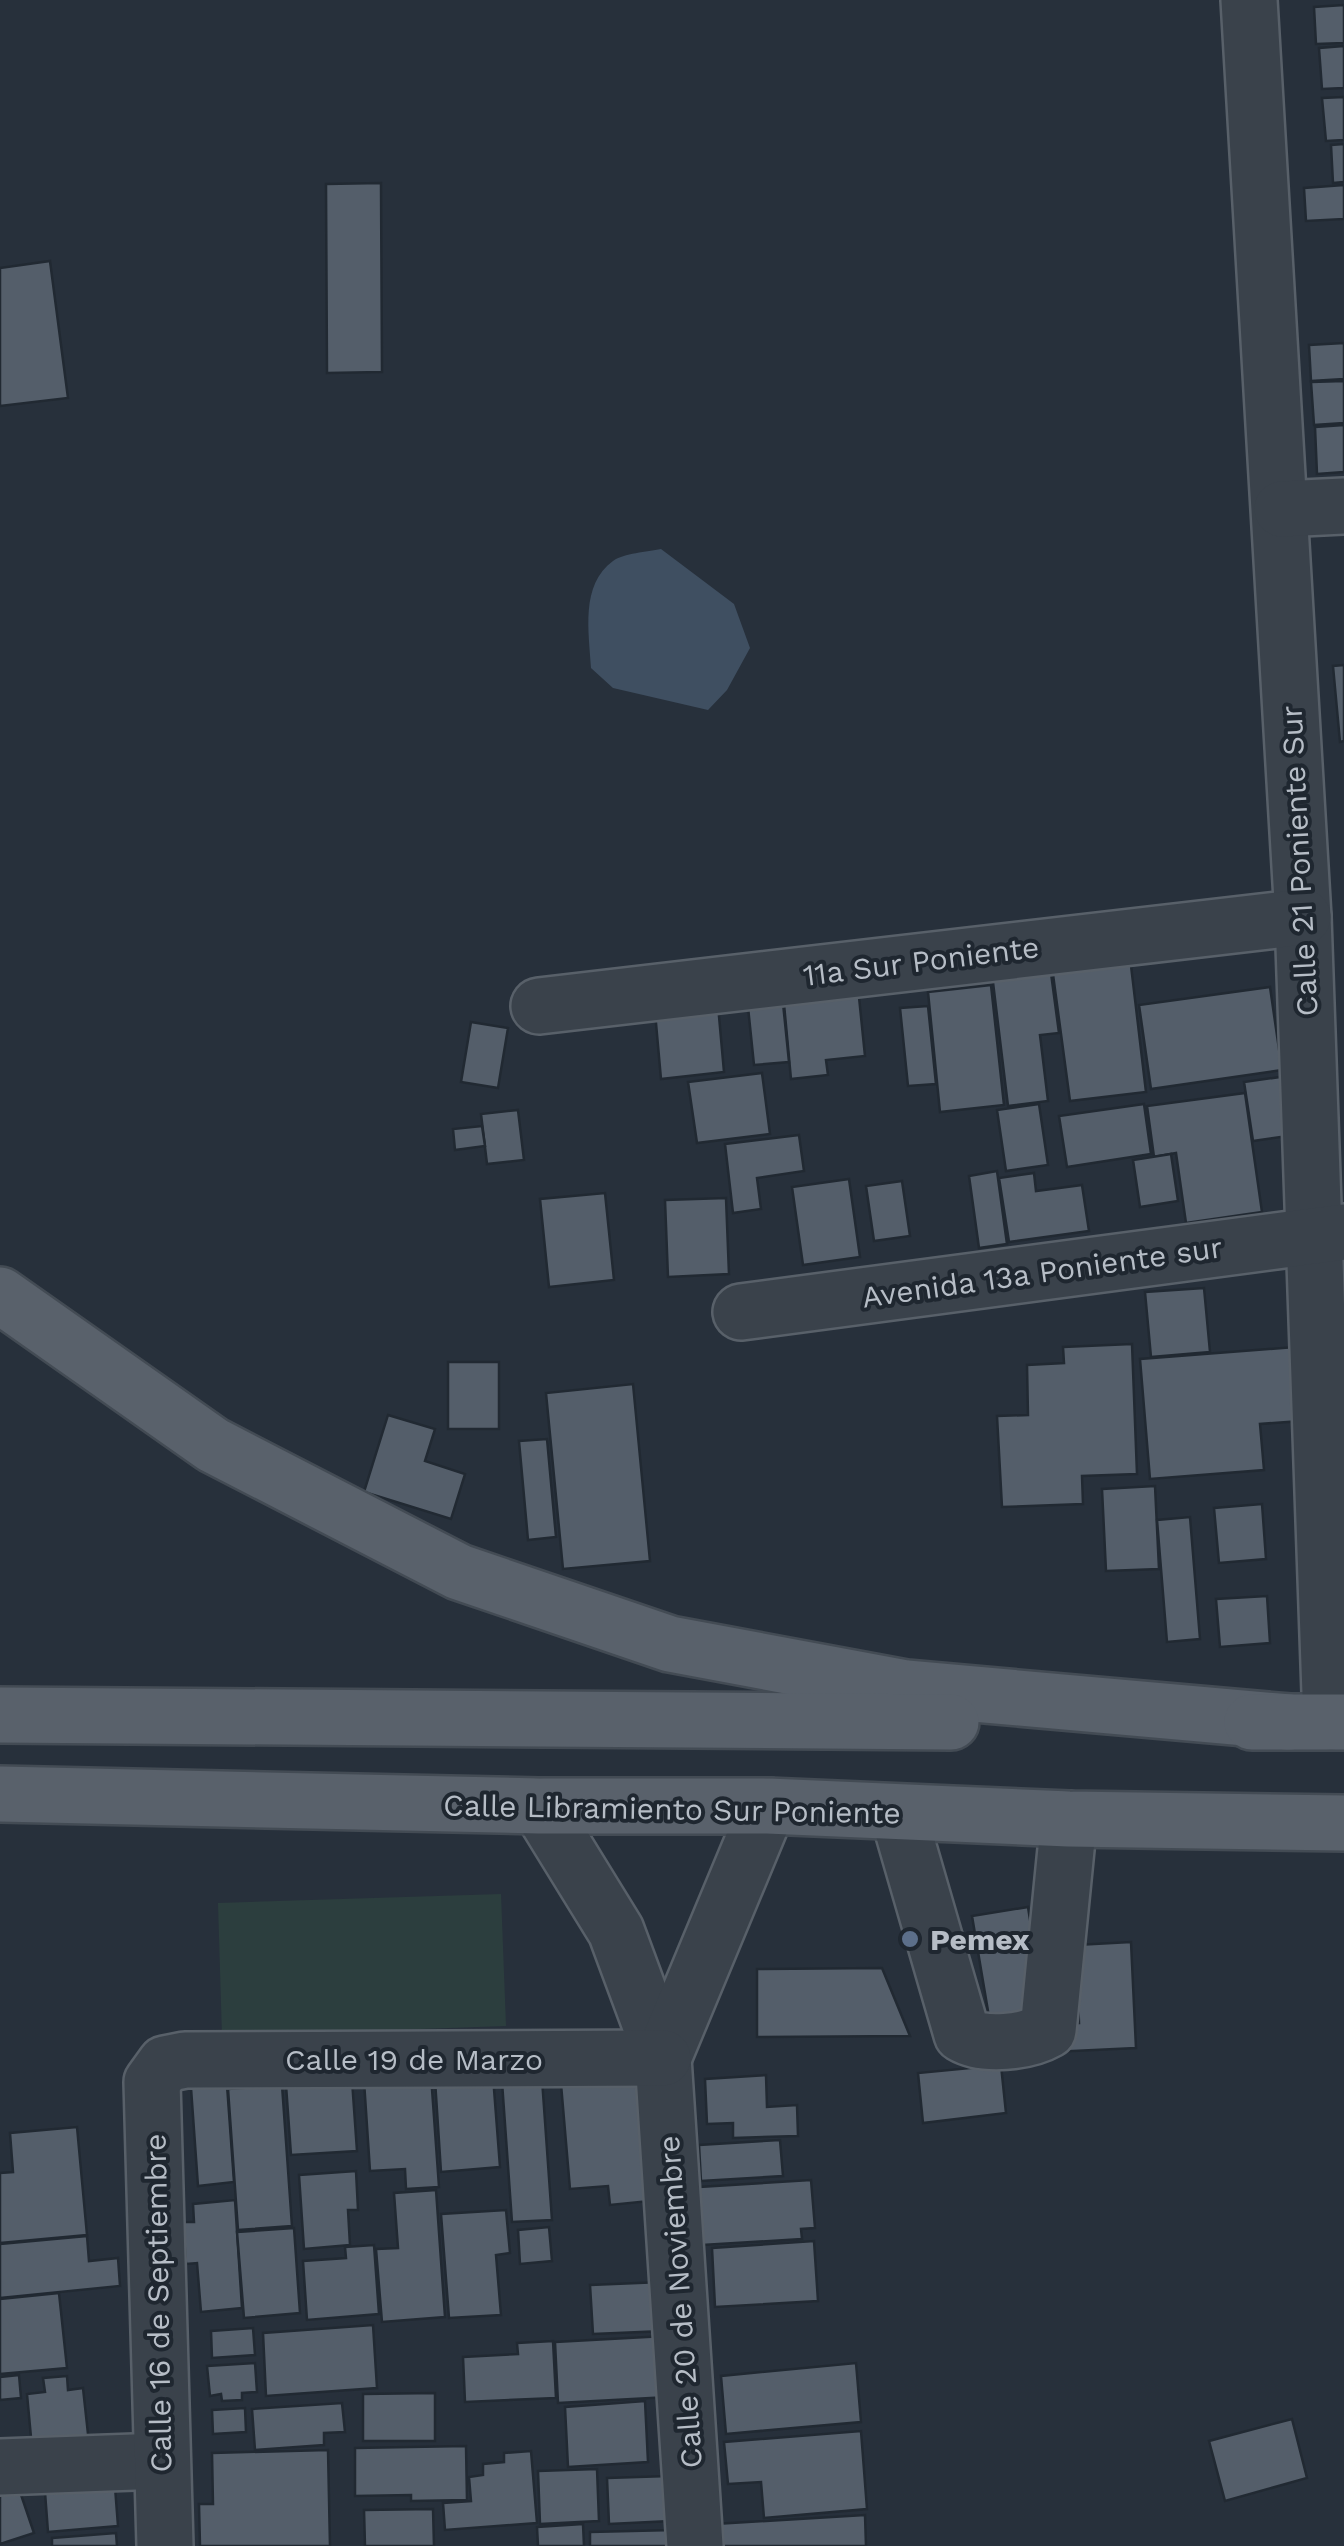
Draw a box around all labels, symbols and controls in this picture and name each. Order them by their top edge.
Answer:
street label: Calle 21 Poniente Sur [1273,705,1325,1017]
street label: 11a Sur Poniente [801,929,1041,993]
street label: Avenida 13a Poniente sur [860,1229,1224,1315]
street label: Calle Libramiento Sur Poniente [443,1788,901,1830]
place label: Pemex [930,1922,1030,1957]
marker: Pemex [899,1928,921,1950]
street label: Calle 19 de Marzo [285,2042,543,2077]
street label: Calle 16 de Septiembre [138,2133,178,2473]
street label: Calle 20 de Noviembre [651,2135,709,2469]

